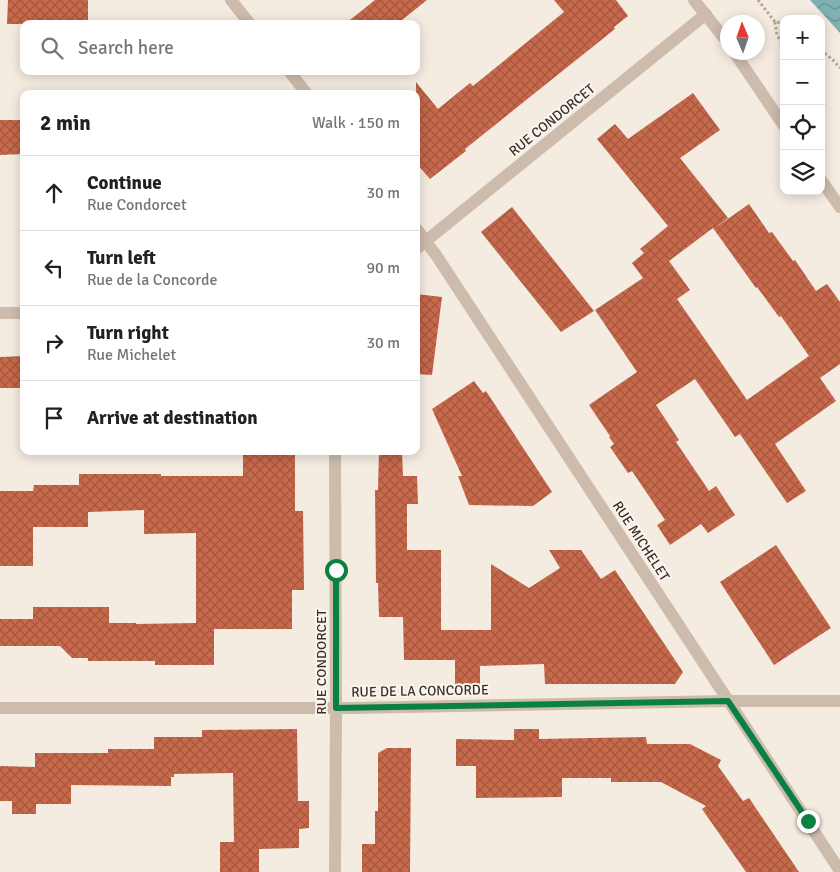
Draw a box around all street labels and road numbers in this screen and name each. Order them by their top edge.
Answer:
street label: RUE CONDORCET [506,80,598,160]
street label: RUE MICHELET [609,498,673,584]
street label: RUE CONDORCET [313,609,330,715]
street label: RUE DE LA CONCORDE [351,681,489,701]

